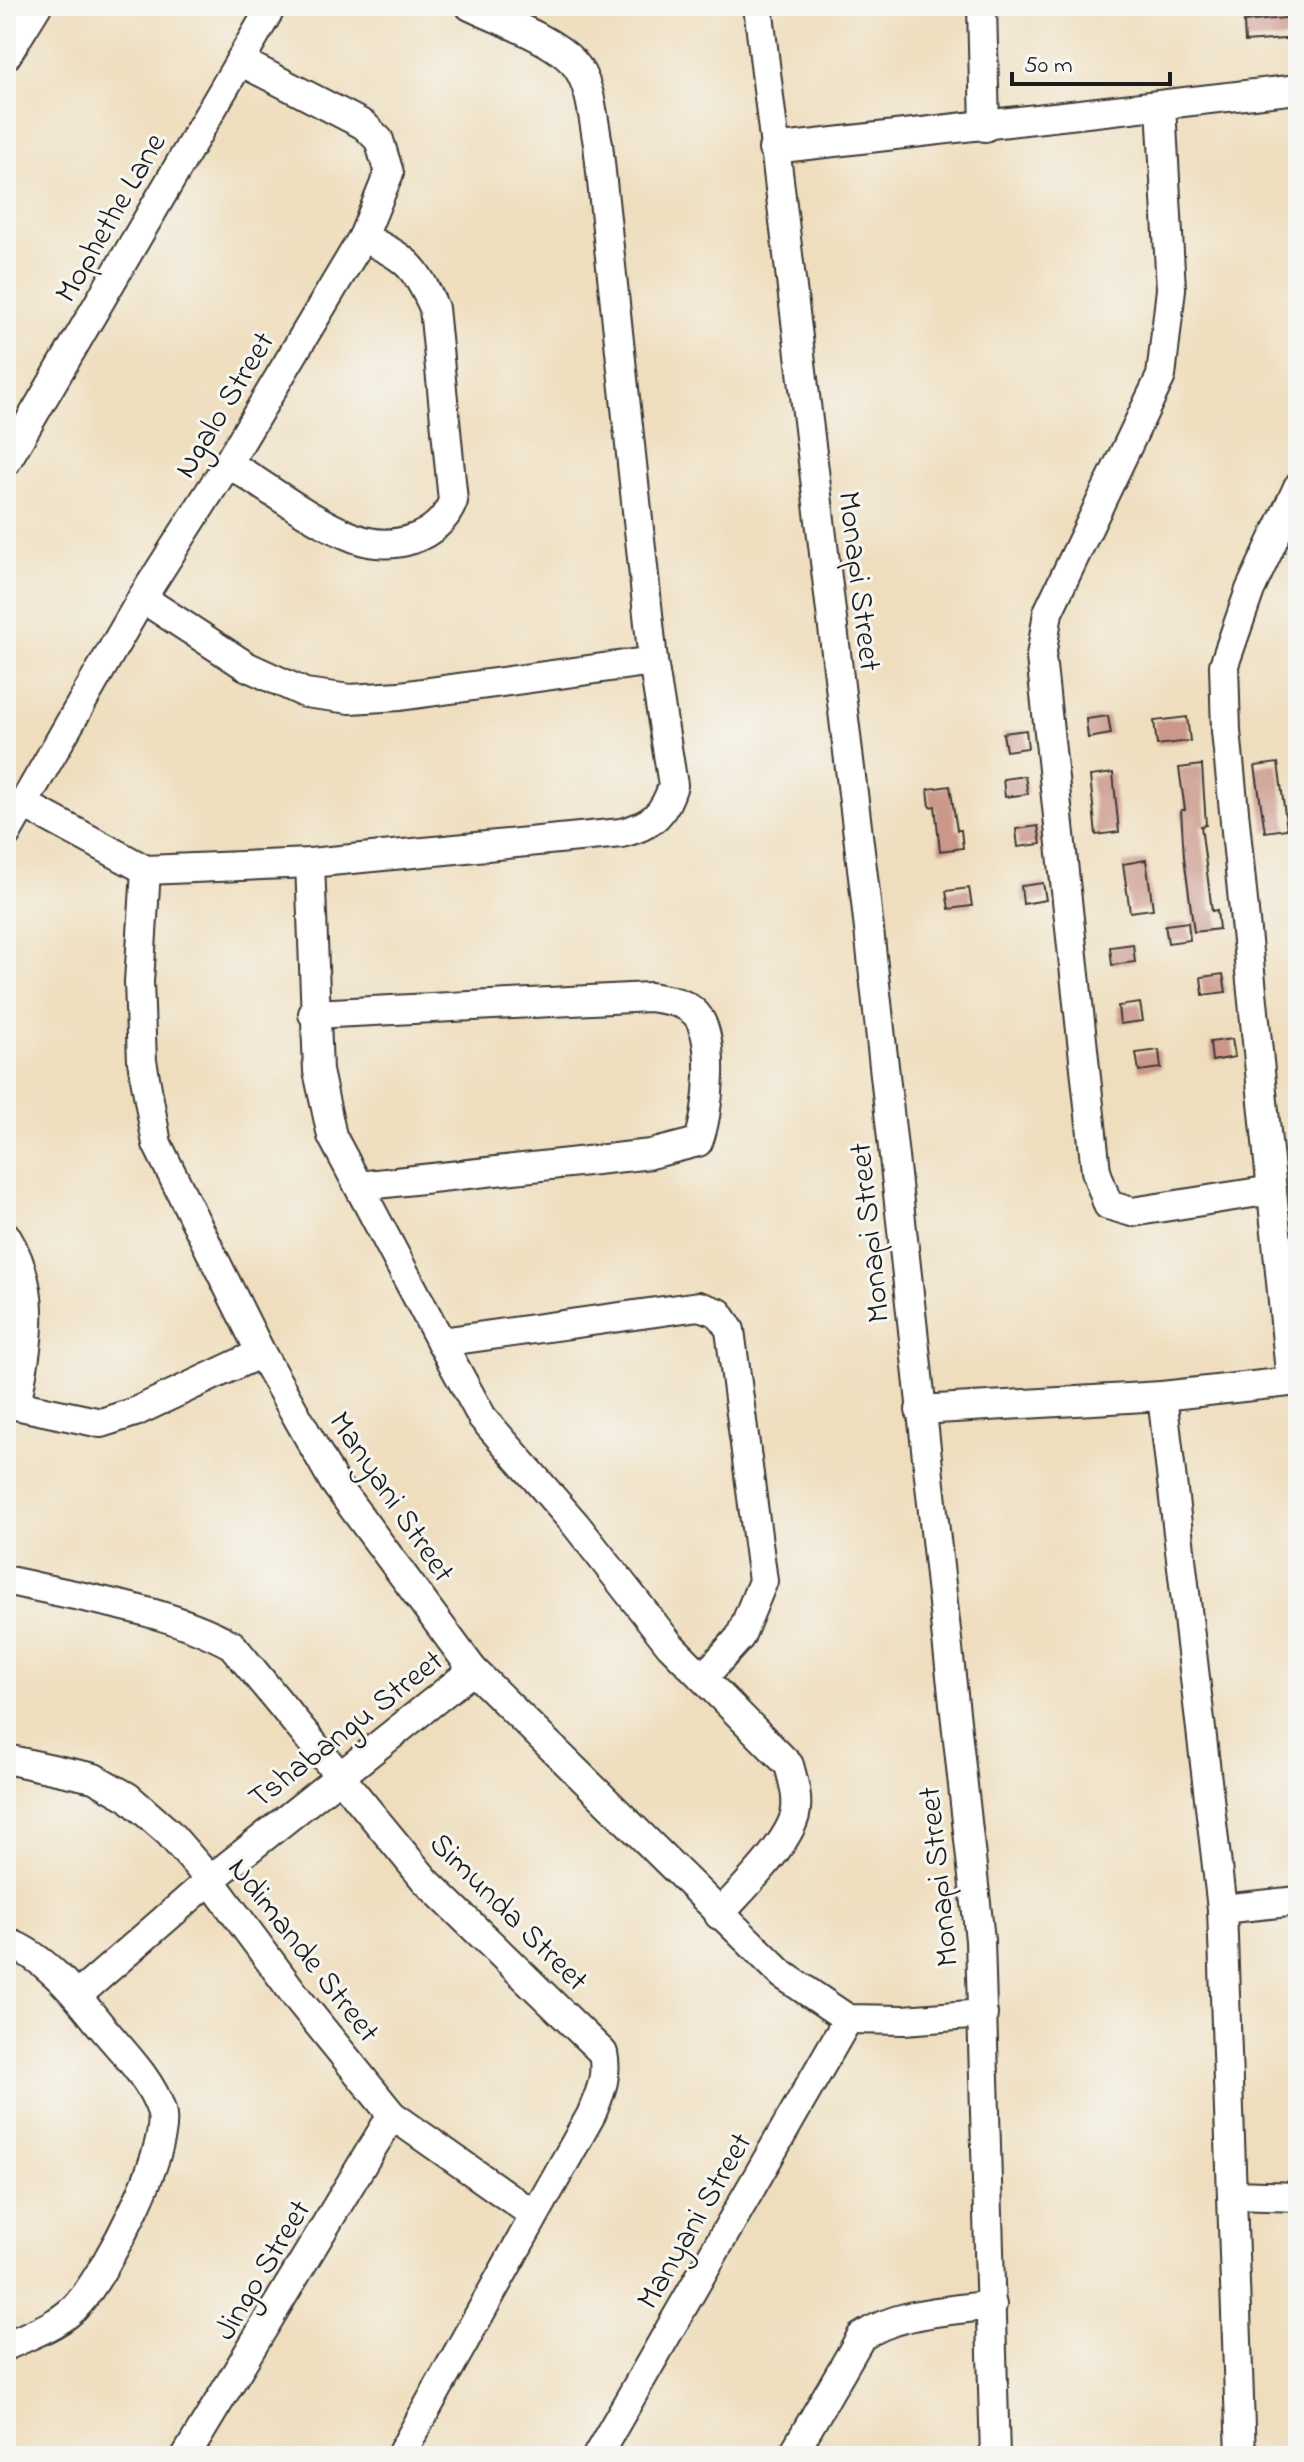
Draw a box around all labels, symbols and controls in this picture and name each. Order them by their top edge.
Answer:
scale bar [1012,36,1170,86]
text: 50 m [1024,49,1073,84]
street label: Mophethe Lane [44,124,180,313]
street label: Ngalo Street [164,323,288,488]
street label: Monapi Street [823,489,892,674]
street label: Monapi Street [839,1140,904,1325]
street label: Manyani Street [315,1403,465,1593]
street label: Tshabangu Street [239,1639,455,1822]
street label: Monapi Street [908,1784,973,1969]
street label: Simunda Street [417,1823,598,2004]
street label: Ndimande Street [215,1848,390,2054]
street label: Manyani Street [626,2124,766,2319]
street label: Jingo Street [203,2191,325,2350]

